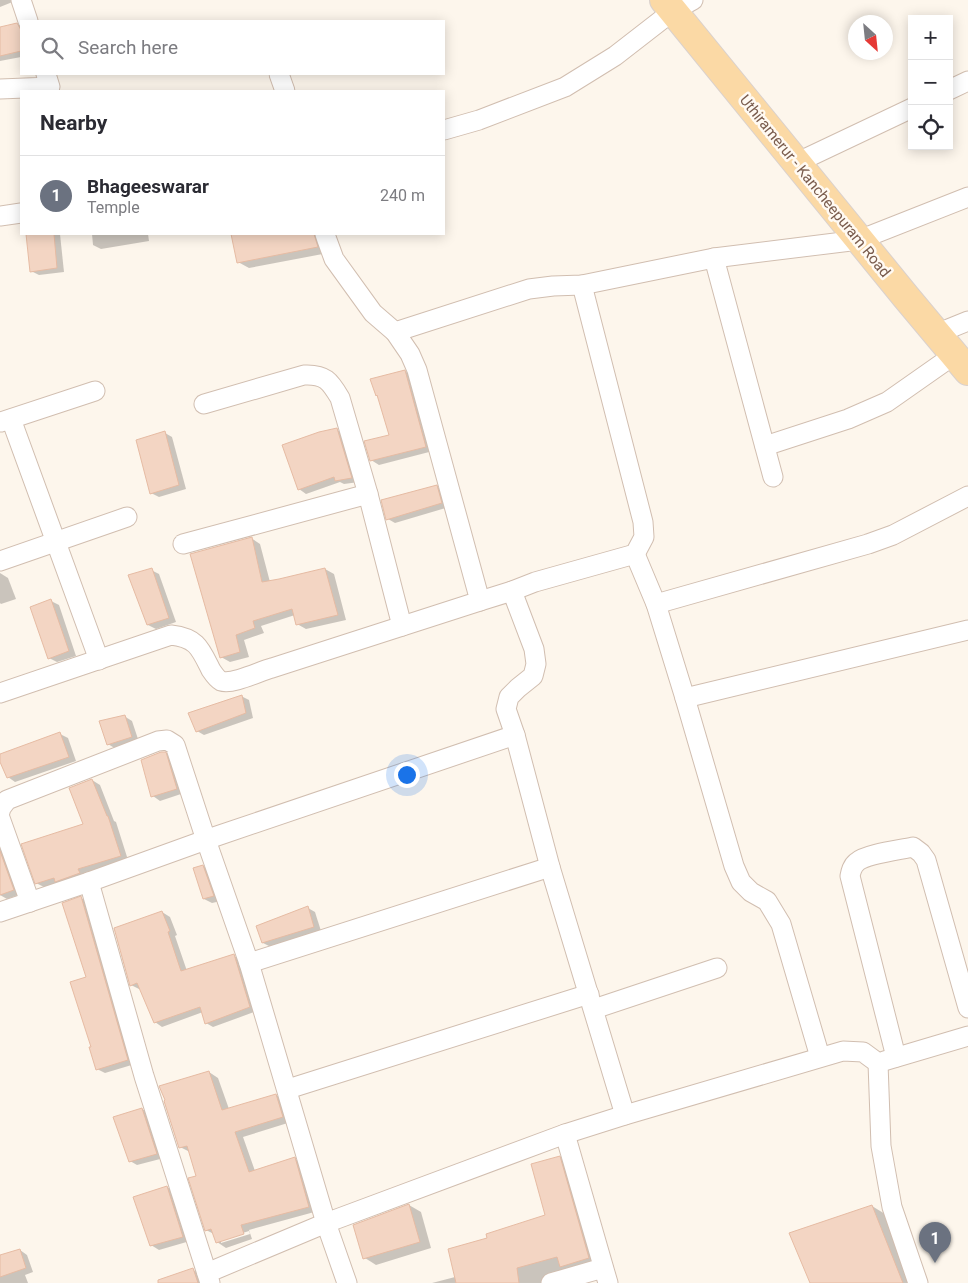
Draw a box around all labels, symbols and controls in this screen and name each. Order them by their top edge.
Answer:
north arrow [848,15,893,60]
map controls [908,15,953,150]
button: + [908,15,953,60]
search box [20,20,445,75]
icon: search [38,34,66,62]
text: Search here [78,36,178,59]
button: − [908,60,953,105]
street label: Uthiramerur - Kancheepuram Road [736,91,894,281]
button: locate [908,105,953,150]
text: Nearby [40,111,107,135]
text: Bhageeswarar [87,175,209,198]
text: 1 [51,186,61,205]
text: 240 m [380,186,425,205]
text: Temple [87,198,140,217]
your location [394,762,420,788]
pin: 1 [919,1222,951,1263]

